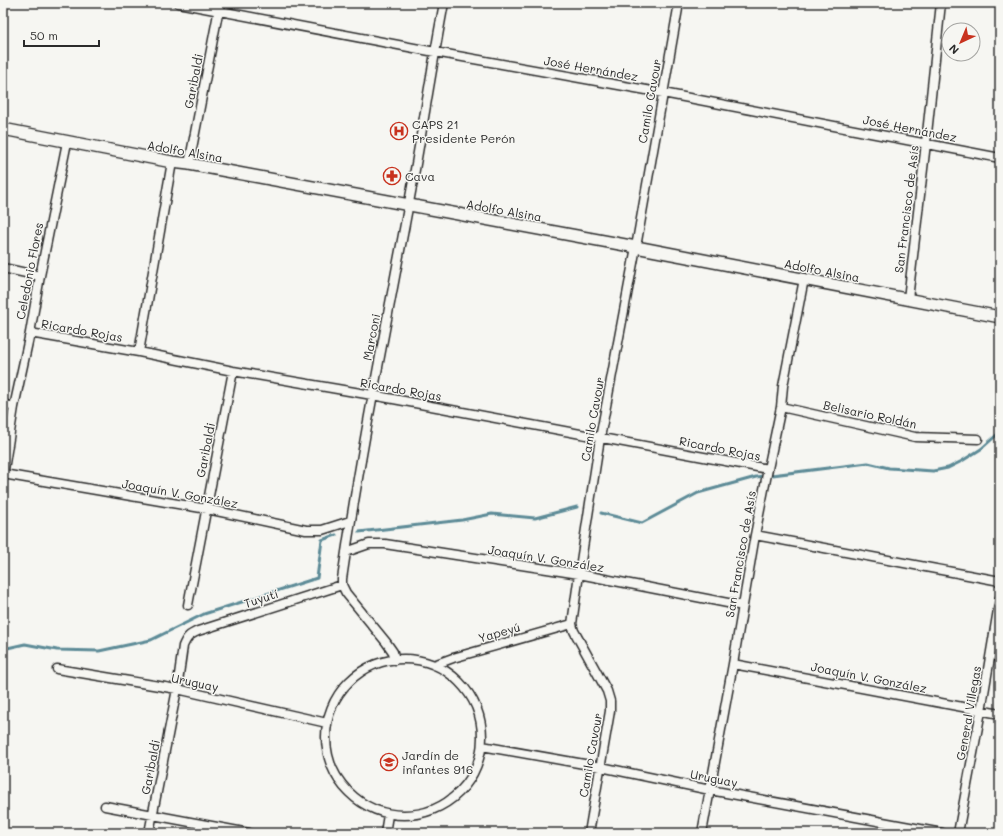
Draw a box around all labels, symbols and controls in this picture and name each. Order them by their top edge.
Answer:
scale bar [24,22,99,48]
north arrow [941,22,981,62]
text: 50 m [30,27,58,43]
text: N [945,41,962,58]
street label: Garibaldi [180,52,206,110]
street label: José Hernández [543,52,640,84]
street label: Camilo Cavour [634,58,664,144]
street label: José Hernández [862,111,959,145]
place label: CAPS 21 Presidente Perón [412,116,515,146]
hospital icon: CAPS 21 Presidente Perón [389,121,409,141]
street label: Adolfo Alsina [146,136,224,166]
street label: San Francisco de Asís [890,144,922,274]
pharmacy icon: Cava [382,166,402,186]
place label: Cava [405,168,435,184]
street label: Adolfo Alsina [465,195,543,225]
street label: Celedonio Flores [12,221,46,321]
street label: Adolfo Alsina [783,255,861,285]
street label: Marconi [359,312,383,362]
street label: Ricardo Rojas [40,315,124,345]
street label: Ricardo Rojas [359,374,443,404]
street label: Camilo Cavour [577,376,607,462]
street label: Belisario Roldán [822,396,918,432]
street label: Garibaldi [192,421,218,479]
street label: Ricardo Rojas [678,432,762,464]
street label: Joaquín V. González [121,475,240,511]
street label: San Francisco de Asís [721,489,759,619]
street label: Joaquín V. González [487,541,606,575]
street label: Tuyutí [242,585,280,611]
street label: Yapeyú [476,618,522,646]
street label: Joaquín V. González [810,658,929,696]
street label: General Villegas [952,664,984,762]
street label: Uruguay [170,669,220,695]
street label: Camilo Cavour [575,712,605,798]
street label: Garibaldi [137,738,163,796]
place label: Jardín de infantes 916 [402,747,473,777]
school or university icon: Jardín de infantes 916 [379,752,399,772]
street label: Uruguay [689,766,739,790]

